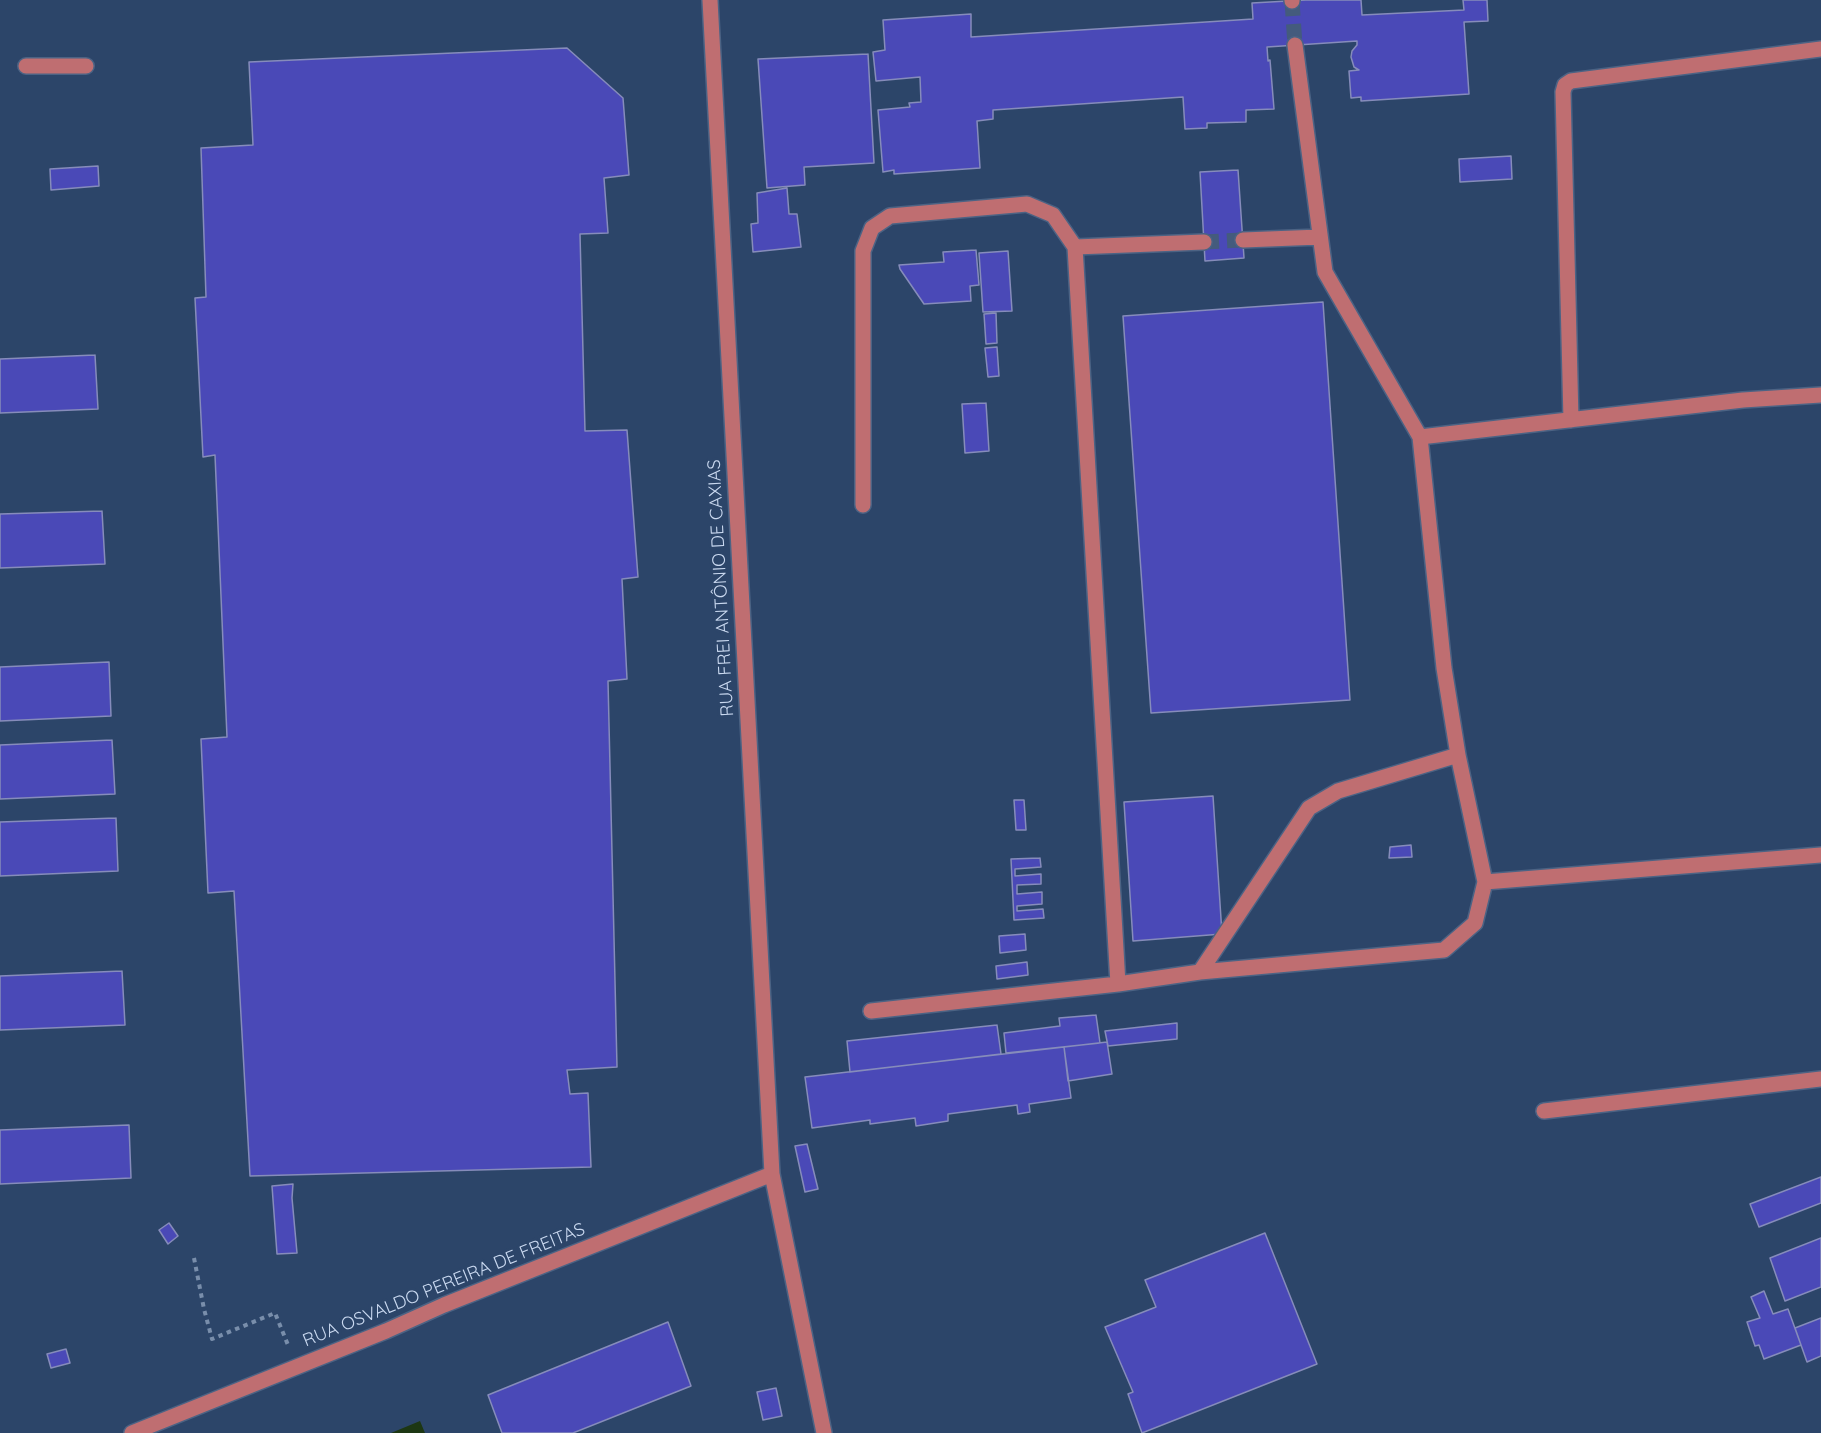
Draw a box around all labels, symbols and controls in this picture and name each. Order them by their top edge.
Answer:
street label: RUA FREI ANTÔNIO DE CAXIAS [703,459,739,717]
street label: RUA OSVALDO PEREIRA DE FREITAS [300,1218,588,1352]

